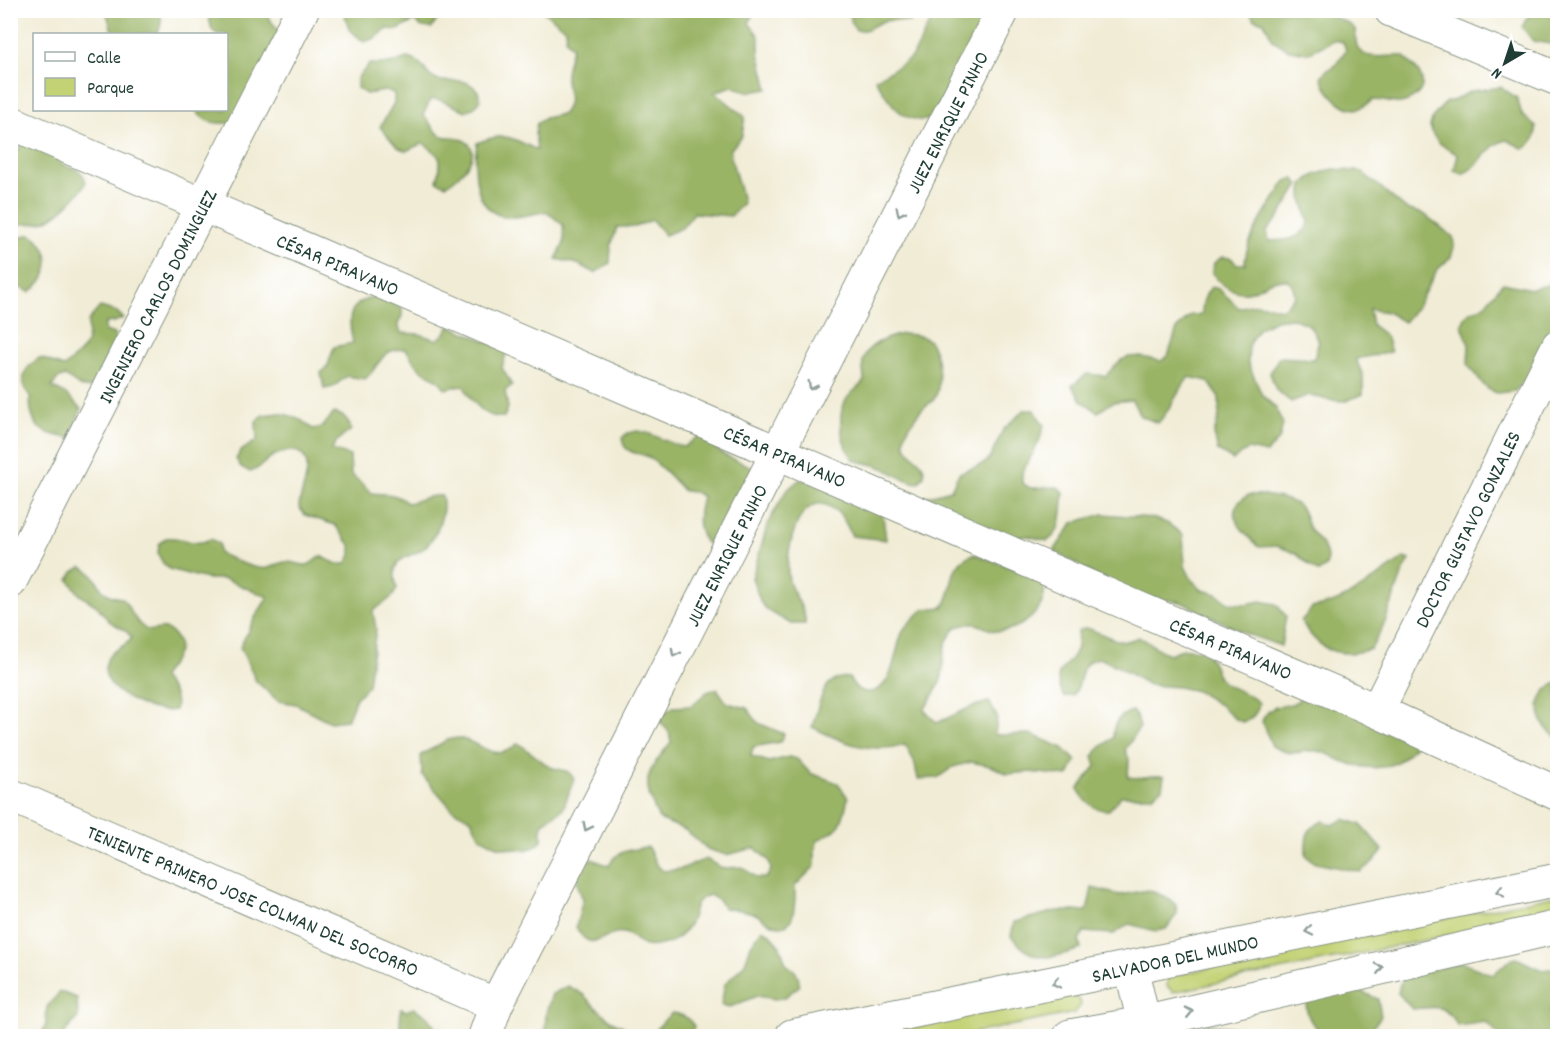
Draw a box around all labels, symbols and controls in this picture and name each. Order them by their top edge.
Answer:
legend [33,33,228,111]
north arrow [1475,33,1535,93]
text: Calle [87,47,121,72]
street label: JUEZ ENRIQUE PINHO [902,47,998,199]
text: N [1487,61,1507,84]
text: Parque [87,77,134,102]
street label: INGENIERO CARLOS DOMINGUEZ [93,185,226,409]
one-way arrow [896,206,908,217]
street label: CÉSAR PIRAVANO [271,228,403,305]
one-way arrow [808,380,819,390]
street label: CÉSAR PIRAVANO [718,420,850,497]
street label: DOCTOR GUSTAVO GONZALES [1410,427,1530,633]
street label: JUEZ ENRIQUE PINHO [681,480,777,632]
street label: CÉSAR PIRAVANO [1164,612,1296,689]
one-way arrow [671,647,683,658]
street label: TENIENTE PRIMERO JOSE COLMAN DEL SOCORRO [82,820,422,986]
one-way arrow [583,820,594,831]
one-way arrow [1495,885,1505,898]
one-way arrow [1304,924,1314,937]
street label: SALVADOR DEL MUNDO [1090,930,1262,992]
one-way arrow [1374,963,1384,976]
one-way arrow [1052,976,1062,989]
one-way arrow [1184,1006,1194,1019]

